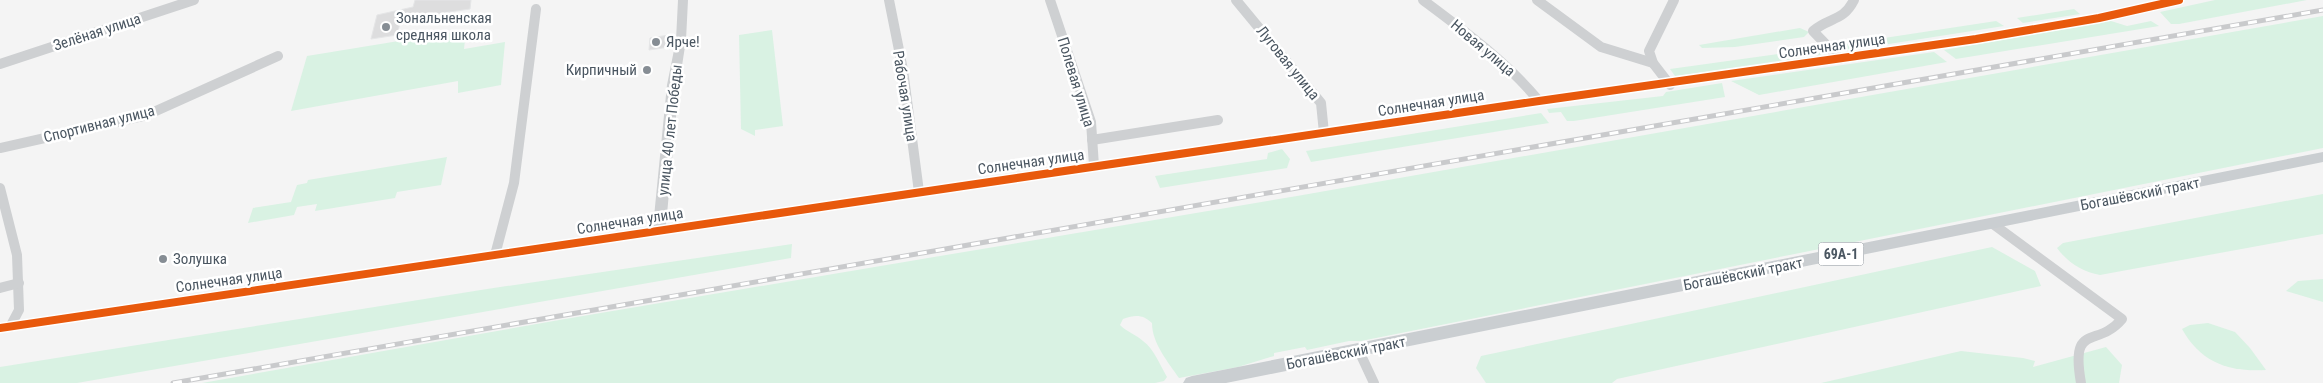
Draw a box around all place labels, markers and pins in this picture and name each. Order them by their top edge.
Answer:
place label: Зональненская средняя школа [396,9,492,44]
marker: Зональненская средняя школа [380,21,392,33]
place label: Ярче! [666,33,700,51]
marker: Ярче! [650,36,662,48]
place label: Кирпичный [566,61,637,79]
marker: Кирпичный [641,64,653,76]
place label: Золушка [173,250,227,268]
marker: Золушка [157,253,169,265]

